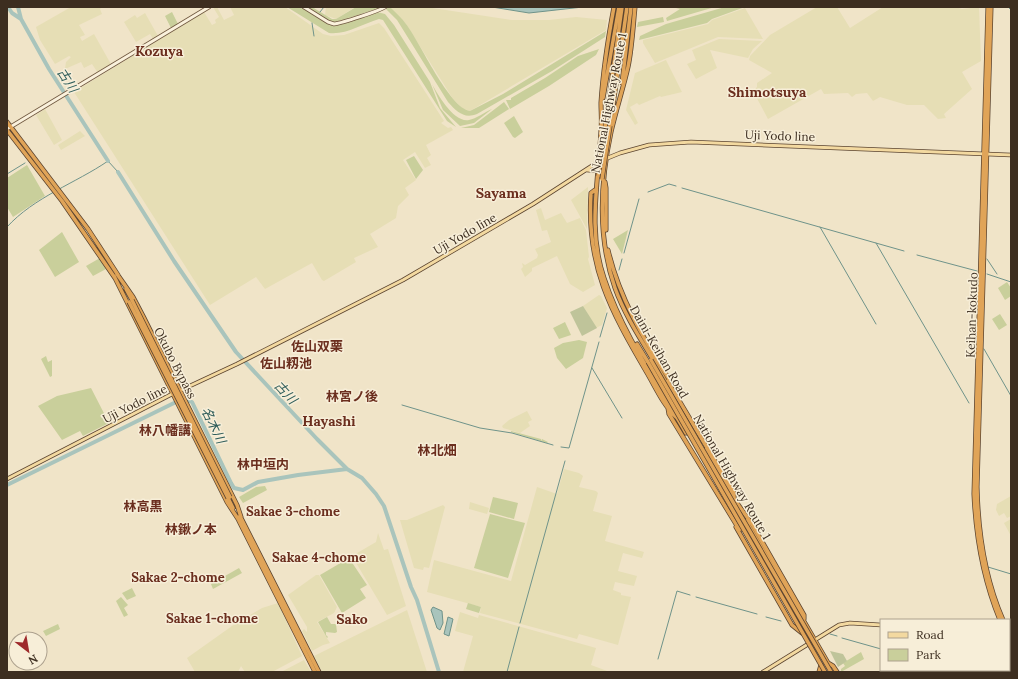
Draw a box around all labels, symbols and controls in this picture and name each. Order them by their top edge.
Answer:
street label: National Highway Route 1 [588,32,629,174]
district label: Kozuya [135,42,184,60]
water label: 古川 [53,65,83,97]
district label: Shimotsuya [728,83,807,101]
street label: Uji Yodo line [745,127,816,144]
district label: Sayama [476,184,527,202]
street label: Uji Yodo line [431,209,499,258]
street label: Keihan-kokudo [963,272,980,358]
street label: Daini-Keihan Road [627,303,692,401]
street label: Okubo Bypass [151,324,200,401]
district label: 佐山双栗 [291,338,343,355]
district label: 佐山籾池 [260,355,312,372]
water label: 古川 [271,377,302,409]
street label: Uji Yodo line [100,381,170,426]
district label: 林宮ノ後 [326,388,378,405]
water label: 名木川 [197,404,231,448]
street label: National Highway Route 1 [690,411,774,542]
district label: Hayashi [302,412,356,430]
district label: 林八幡講 [139,422,191,439]
district label: 林北畑 [417,442,457,459]
district label: 林中垣内 [237,456,289,473]
district label: 林高黒 [123,498,163,515]
district label: Sakae 3-chome [246,503,340,520]
district label: 林鍬ノ本 [165,521,217,538]
district label: Sakae 4-chome [272,549,366,566]
district label: Sakae 2-chome [131,569,225,586]
district label: Sakae 1-chome [166,610,258,627]
district label: Sako [336,610,368,628]
legend [880,619,1010,671]
text: Road [916,627,944,642]
north arrow [8,631,48,671]
text: Park [916,647,942,662]
text: N [25,651,40,668]

